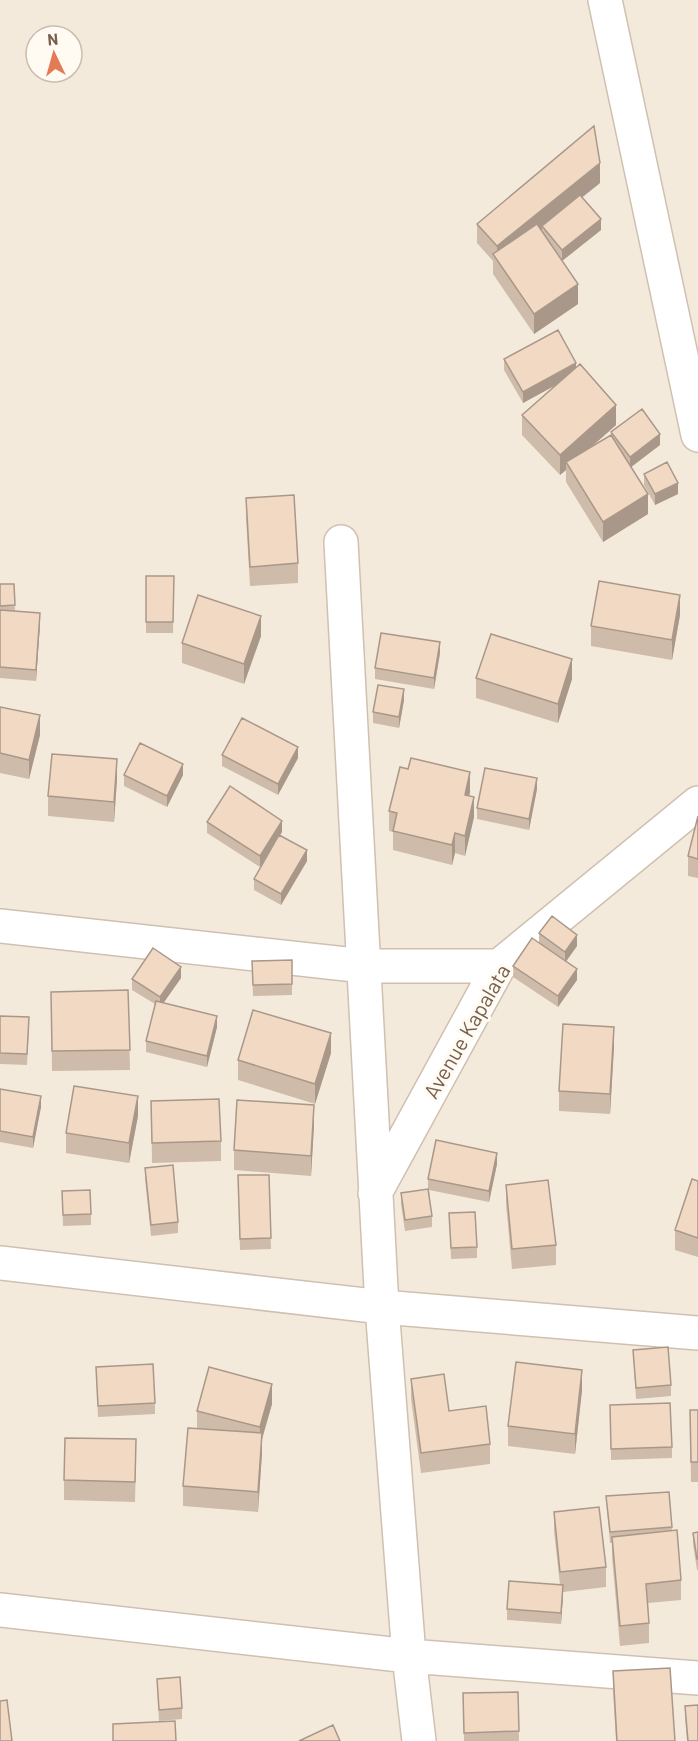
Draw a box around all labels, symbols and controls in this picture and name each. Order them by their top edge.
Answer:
north arrow [24,24,84,84]
text: N [47,29,59,48]
street label: Avenue Kapalata [418,960,514,1102]

